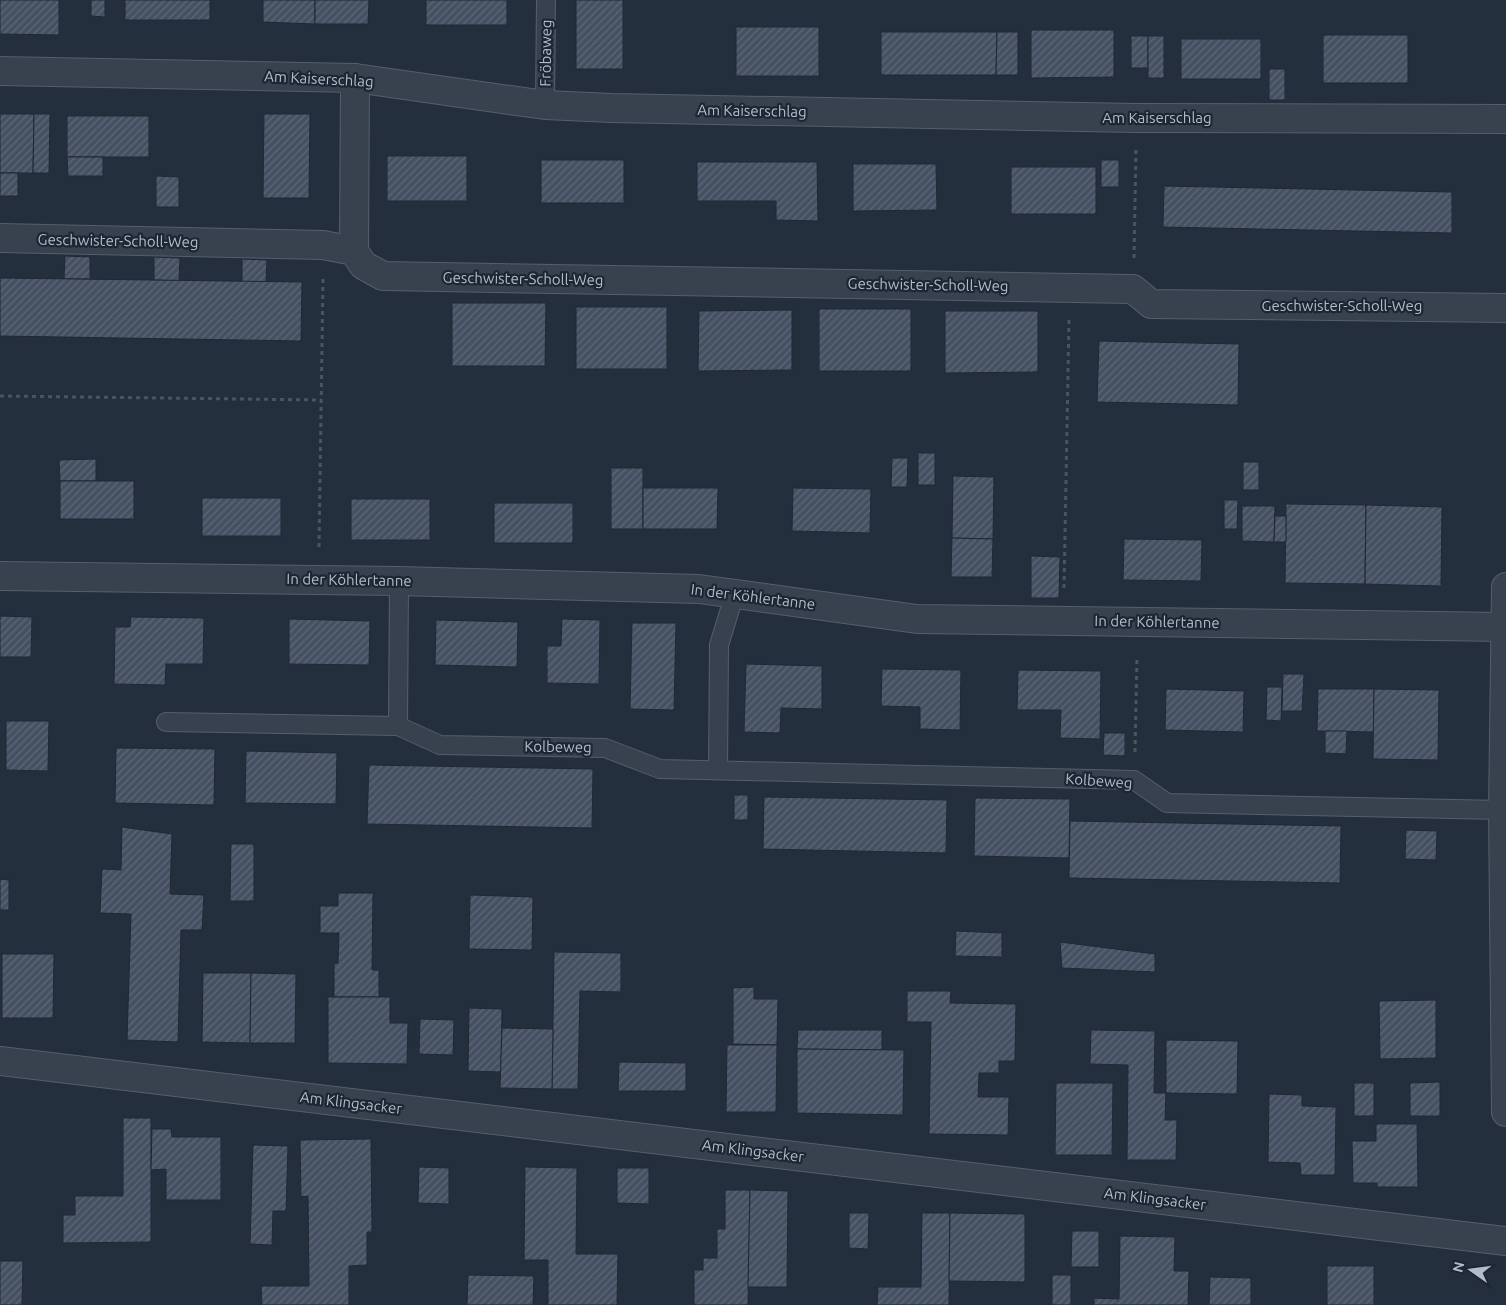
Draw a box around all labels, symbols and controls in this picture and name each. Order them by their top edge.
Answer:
street label: Fröbaweg [536,19,555,87]
street label: Am Kaiserschlag [264,67,374,90]
street label: Am Kaiserschlag [697,101,807,120]
street label: Am Kaiserschlag [1102,109,1212,126]
street label: Geschwister-Scholl-Weg [37,231,199,250]
street label: Geschwister-Scholl-Weg [442,269,604,288]
street label: Geschwister-Scholl-Weg [847,275,1009,294]
street label: Geschwister-Scholl-Weg [1262,297,1422,314]
street label: In der Köhlertanne [286,570,412,589]
street label: In der Köhlertanne [690,580,816,613]
street label: In der Köhlertanne [1094,612,1220,631]
street label: Kolbeweg [524,737,592,756]
street label: Kolbeweg [1065,770,1133,791]
street label: Am Klingsacker [299,1088,403,1117]
street label: Am Klingsacker [701,1136,805,1165]
street label: Am Klingsacker [1103,1184,1207,1213]
north arrow [1446,1245,1496,1295]
text: N [1449,1260,1467,1274]

